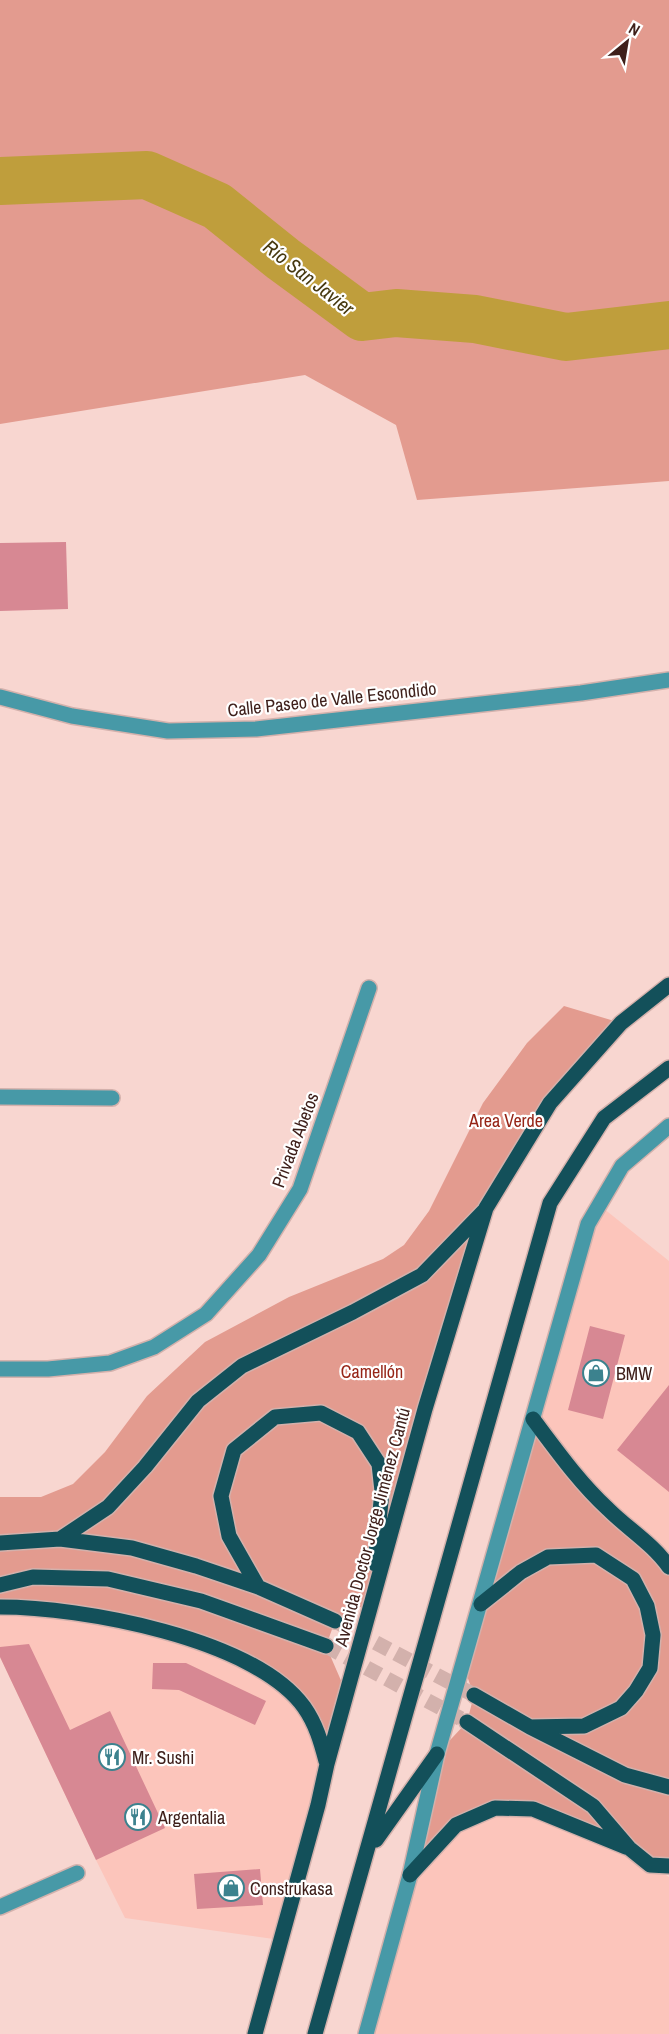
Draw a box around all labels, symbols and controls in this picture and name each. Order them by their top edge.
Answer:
north arrow [597,12,657,72]
text: N [625,17,644,41]
water label: Río San Javier [258,233,360,321]
street label: Calle Paseo de Valle Escondido [226,676,438,722]
street label: Privada Abetos [265,1089,325,1191]
park label: Area Verde [468,1108,543,1133]
shop icon: BMW [581,1358,611,1388]
park label: Camellón [341,1359,403,1384]
place label: BMW [616,1361,652,1386]
street label: Avenida Doctor Jorge Jiménez Cantú [328,1405,416,1650]
restaurant icon: Mr. Sushi [97,1742,127,1772]
place label: Mr. Sushi [132,1745,194,1770]
restaurant icon: Argentalia [123,1802,153,1832]
place label: Argentalia [157,1805,225,1830]
shop icon: Construkasa [216,1873,246,1903]
place label: Construkasa [250,1876,333,1901]

